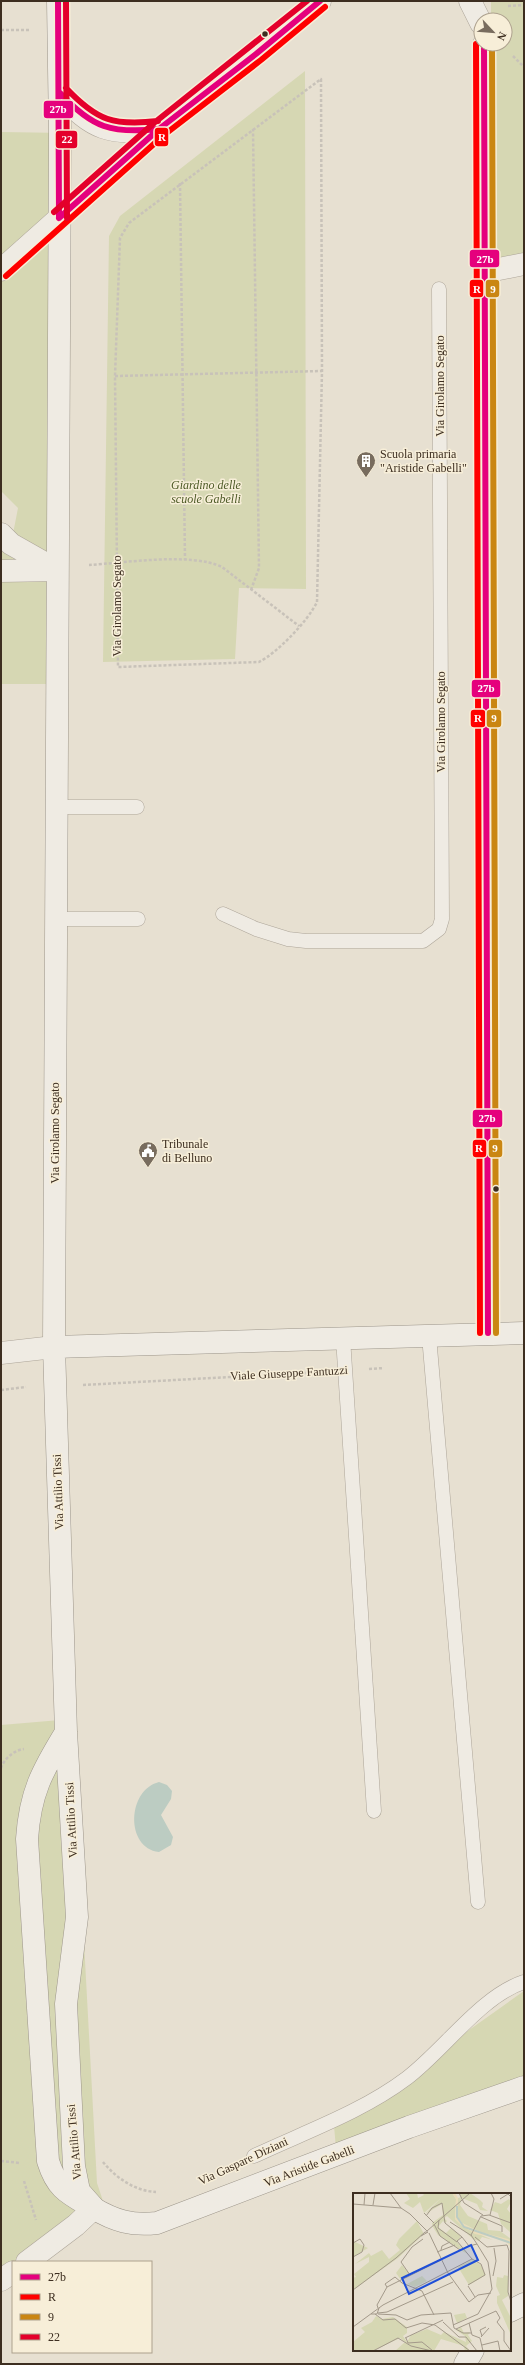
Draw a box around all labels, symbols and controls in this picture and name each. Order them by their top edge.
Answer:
north arrow [473,12,513,52]
unlabelled marker [260,29,270,39]
text: N [495,30,509,43]
line badge: 27b [43,100,74,119]
text: 27b [49,103,67,115]
line badge: R [154,127,169,147]
line badge: 22 [55,130,78,149]
text: R [158,131,167,143]
text: 22 [62,133,73,145]
line badge: 27b [469,249,500,268]
text: 27b [476,253,494,265]
line badge: R [469,279,484,298]
line badge: 9 [485,279,500,298]
text: R [473,283,482,295]
text: 9 [490,283,496,295]
street label: Via Girolamo Segato [433,335,447,437]
place label: Scuola primaria "Aristide Gabelli" [380,447,467,475]
building icon: Scuola primaria "Aristide Gabelli" [355,450,377,478]
park label: Giardino delle scuole Gabelli [171,478,242,506]
street label: Via Girolamo Segato [110,555,124,657]
street label: Via Girolamo Segato [434,671,448,773]
line badge: 27b [471,679,501,698]
text: 27b [477,682,495,694]
line badge: R [470,709,486,728]
line badge: 9 [486,709,502,728]
text: R [474,712,483,724]
text: 9 [491,712,497,724]
street label: Via Girolamo Segato [48,1082,62,1184]
line badge: 27b [472,1109,503,1128]
text: 27b [478,1112,496,1124]
place label: Tribunale di Belluno [162,1137,212,1165]
line badge: R [472,1139,487,1158]
line badge: 9 [488,1139,503,1158]
public building icon: Tribunale di Belluno [137,1140,159,1168]
text: R [475,1142,484,1154]
text: 9 [492,1142,498,1154]
unlabelled marker [491,1184,501,1194]
street label: Viale Giuseppe Fantuzzi [230,1363,349,1383]
street label: Via Attilio Tissi [50,1453,66,1530]
street label: Via Attilio Tissi [62,1781,80,1858]
street label: Via Attilio Tissi [64,2103,84,2180]
street label: Via Gaspare Diziani [196,2134,291,2188]
street label: Via Aristide Gabelli [262,2142,357,2190]
inset map [353,2193,511,2351]
legend [12,2261,152,2353]
text: 27b [48,2270,66,2284]
text: R [48,2290,56,2304]
text: 9 [48,2310,54,2324]
text: 22 [48,2330,60,2344]

